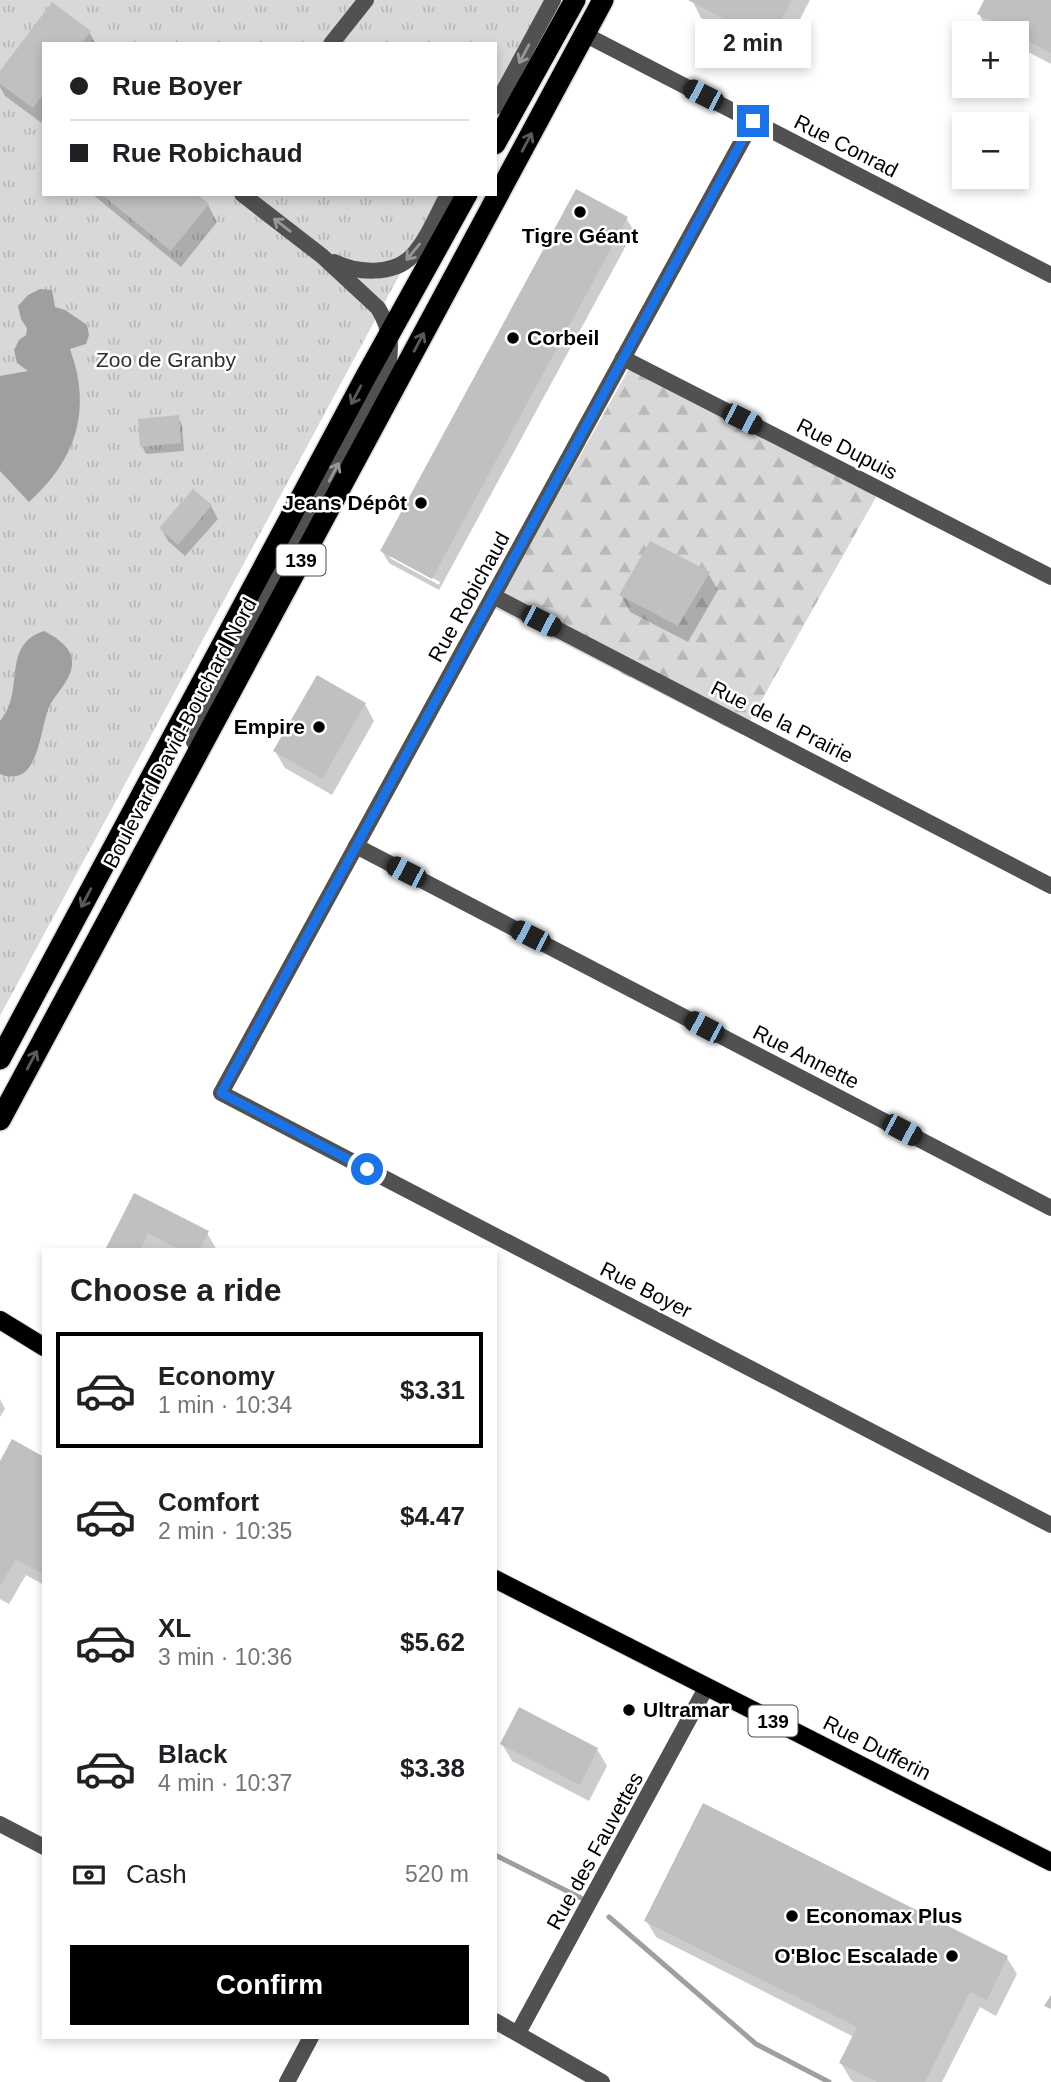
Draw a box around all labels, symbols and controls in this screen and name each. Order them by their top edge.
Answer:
callout: 2 min [695,19,811,68]
map controls [952,21,1029,189]
button: + [952,21,1029,98]
text: 2 min [723,30,783,56]
one-way arrow [517,43,531,63]
text: Rue Boyer [112,71,242,101]
car [680,76,727,114]
route end [737,105,769,137]
street label: Rue Conrad [791,110,902,182]
button: − [952,112,1029,189]
one-way arrow [520,132,534,152]
text: Rue Robichaud [112,138,303,168]
marker: Tigre Géant [572,204,588,220]
one-way arrow [274,218,292,233]
place label: Tigre Géant [522,224,638,247]
one-way arrow [405,243,421,261]
place label: Corbeil [527,326,599,349]
marker: Corbeil [505,330,521,346]
one-way arrow [413,332,426,353]
park label: Zoo de Granby [96,348,237,371]
one-way arrow [349,385,363,405]
car [719,400,766,438]
street label: Rue Dupuis [793,413,901,484]
one-way arrow [328,462,341,483]
place label: Jeans Dépôt [282,491,407,514]
marker: Jeans Dépôt [413,495,429,511]
street label: Rue Robichaud [423,528,514,666]
road number: 139 [276,544,326,576]
street label: Boulevard David-Bouchard Nord [98,594,261,872]
car [518,602,565,640]
street label: Rue de la Prairie [707,676,857,767]
place label: Empire [234,715,305,738]
marker: Empire [311,719,327,735]
car [383,853,430,891]
one-way arrow [79,887,93,908]
car [507,917,554,955]
car [681,1008,728,1046]
street label: Rue Annette [750,1020,863,1093]
one-way arrow [26,1050,40,1071]
car [879,1111,926,1149]
route start [351,1153,383,1185]
street label: Rue Boyer [597,1257,696,1322]
text: Choose a ride [70,1272,282,1308]
icon: car [74,1359,137,1422]
text: Economy [158,1361,275,1391]
text: $3.31 [400,1375,465,1405]
text: 1 min · 10:34 [158,1392,292,1418]
icon: car [74,1485,137,1548]
text: Comfort [158,1487,259,1517]
text: $4.47 [400,1501,465,1531]
text: 2 min · 10:35 [158,1518,292,1544]
icon: car [74,1611,137,1674]
text: XL [158,1613,191,1643]
text: $5.62 [400,1627,465,1657]
text: 3 min · 10:36 [158,1644,292,1670]
place label: Ultramar [643,1698,729,1721]
marker: Ultramar [621,1702,637,1718]
road number: 139 [748,1706,798,1736]
street label: Rue Dufferin [820,1711,935,1784]
icon: car [74,1737,137,1800]
text: Black [158,1739,227,1769]
text: $3.38 [400,1753,465,1783]
street label: Rue des Fauvettes [542,1768,647,1933]
text: 4 min · 10:37 [158,1770,292,1796]
icon: cash [70,1856,108,1894]
text: Cash [126,1859,187,1889]
text: 520 m [405,1861,469,1887]
place label: Economax Plus [806,1904,962,1927]
marker: Economax Plus [784,1908,800,1924]
place label: O'Bloc Escalade [774,1944,938,1967]
button: Confirm [70,1945,469,2025]
marker: O'Bloc Escalade [944,1948,960,1964]

